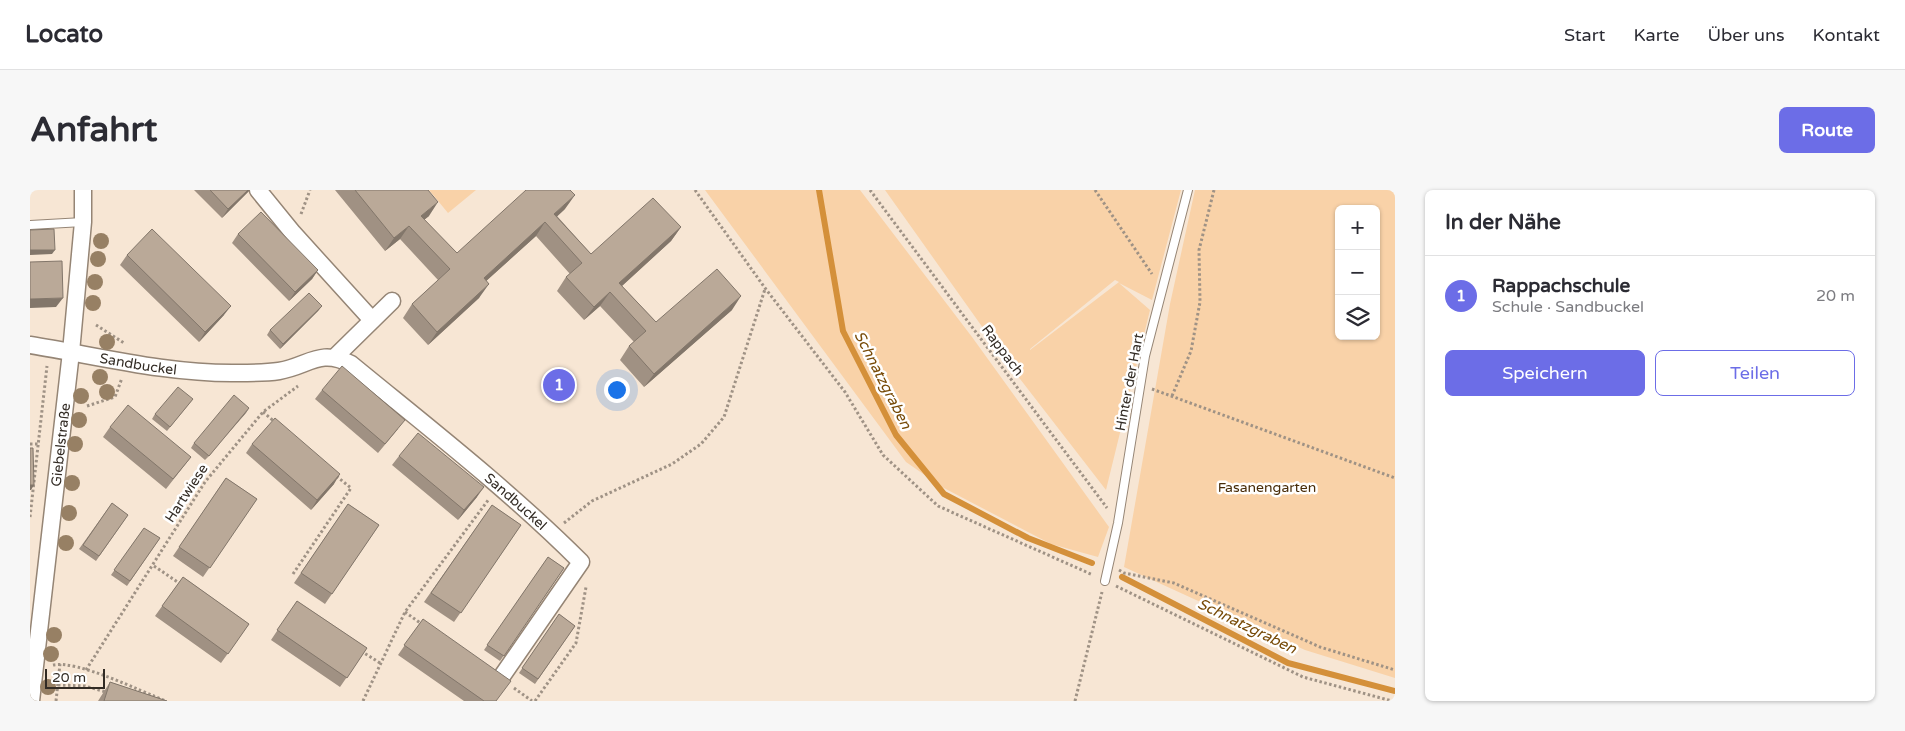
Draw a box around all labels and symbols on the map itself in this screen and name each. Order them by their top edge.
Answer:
street label: Rappach [978,321,1027,379]
water label: Schnatzgraben [851,328,916,433]
street label: Hinter der Hart [1112,331,1147,432]
street label: Sandbuckel [98,350,178,379]
pin: 1 [543,366,575,404]
your location [604,377,630,403]
street label: Giebelstraße [48,402,74,487]
street label: Hartwiese [161,461,212,526]
street label: Sandbuckel [481,470,550,534]
park label: Fasanengarten [1218,479,1316,496]
water label: Schnatzgraben [1195,594,1300,658]
scale bar [45,666,105,689]

